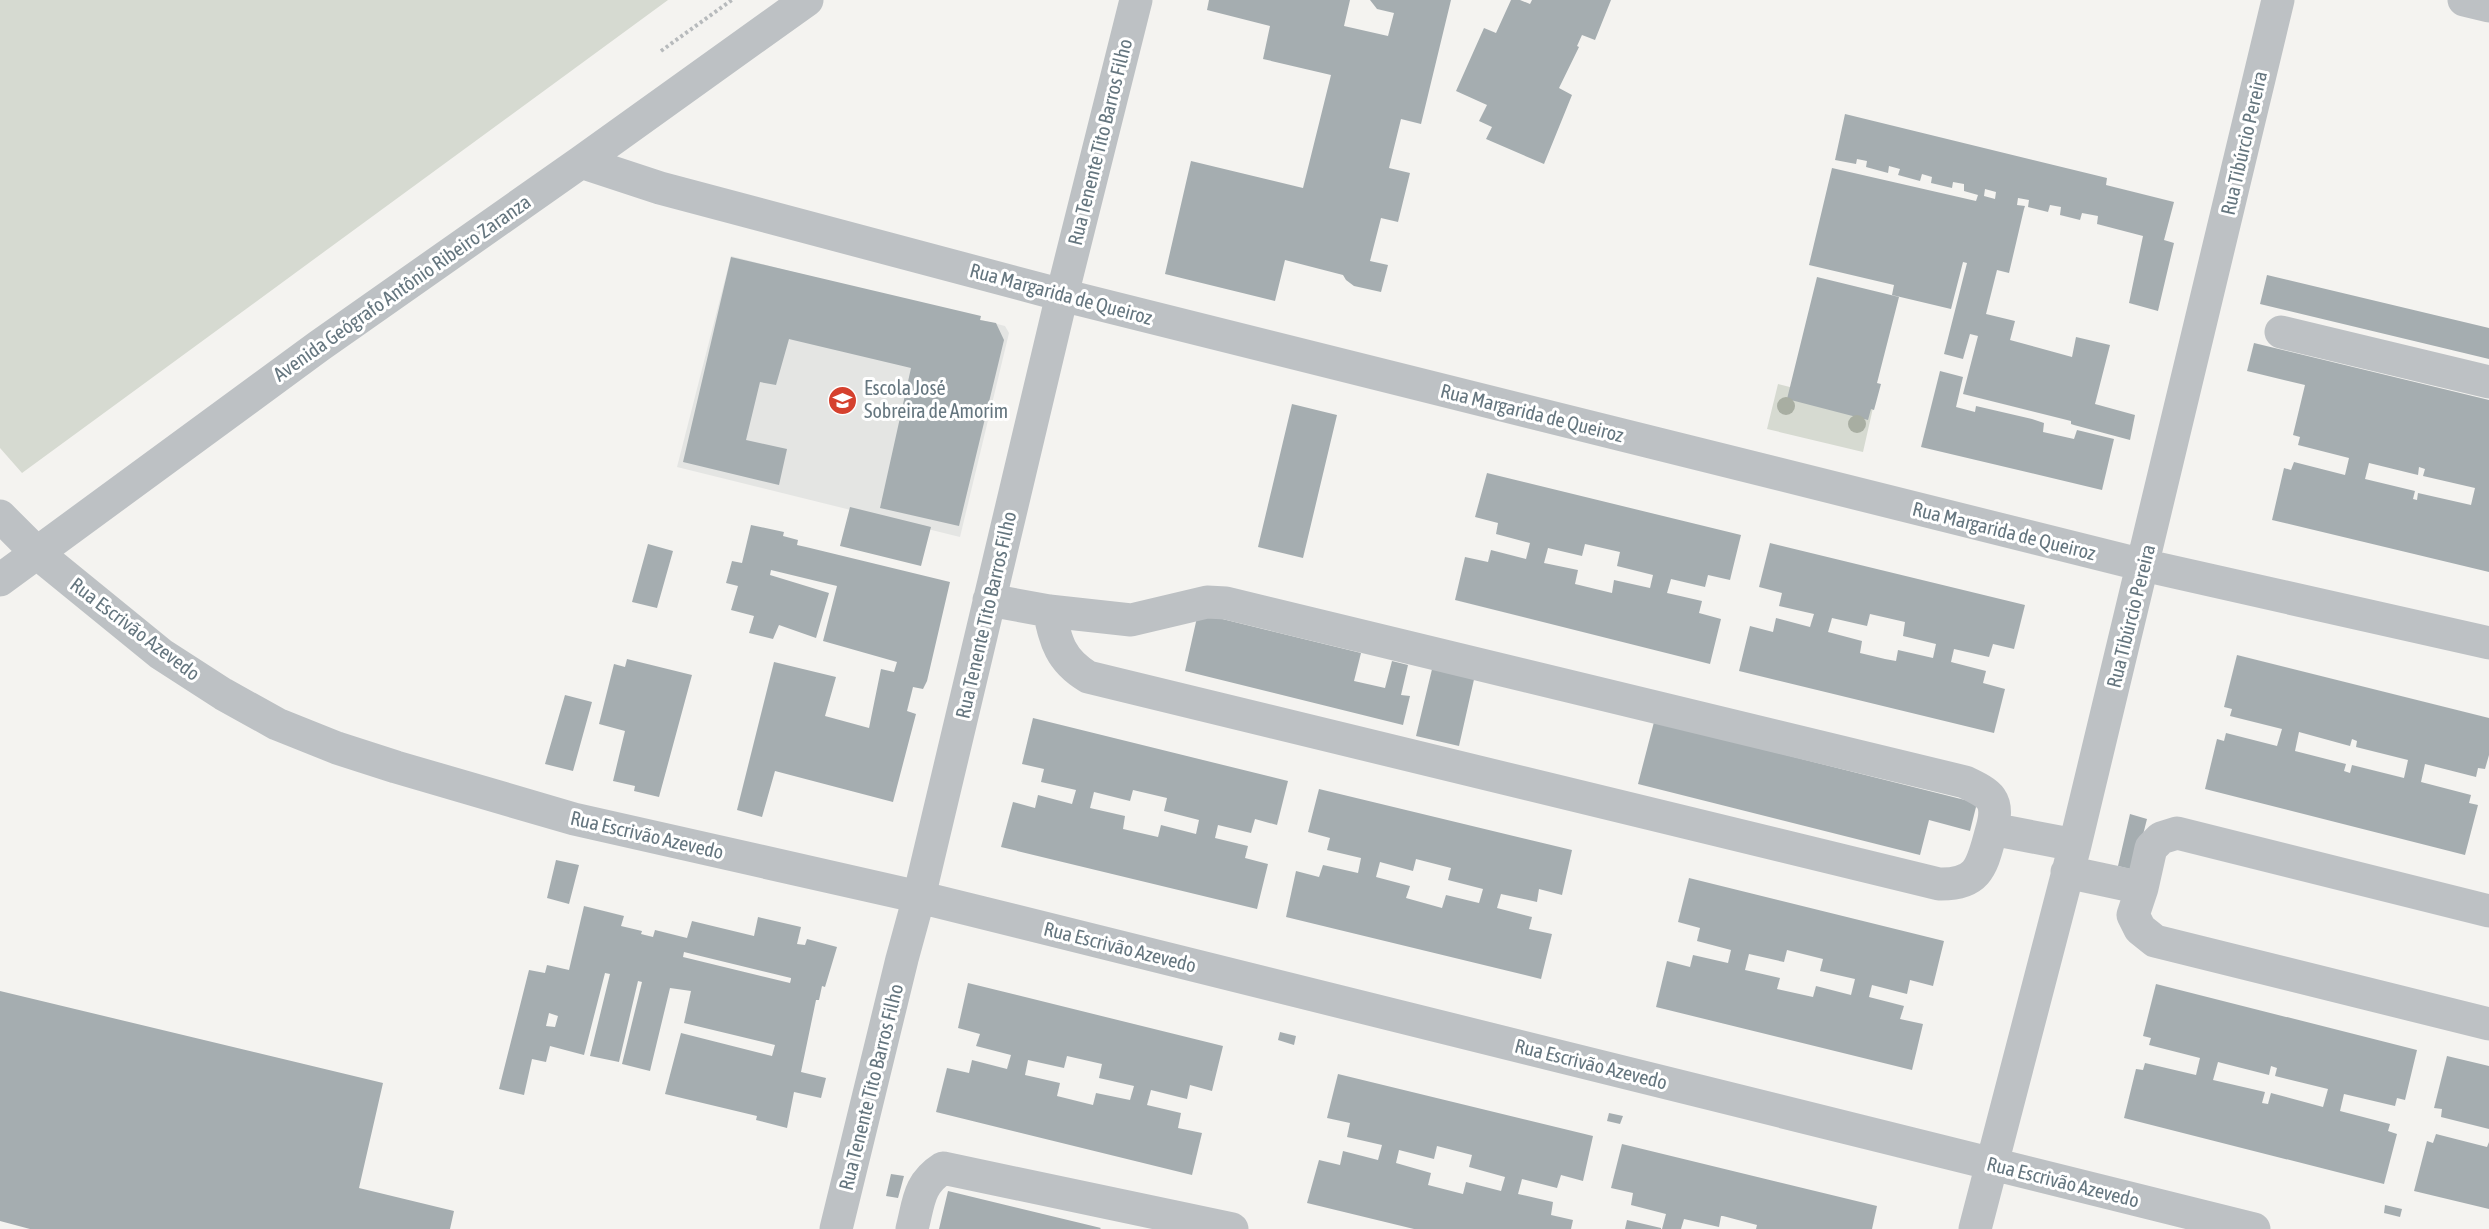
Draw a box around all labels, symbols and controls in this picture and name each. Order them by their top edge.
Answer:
street label: Rua Tenente Tito Barros Filho [1063,36,1136,247]
street label: Rua Tibúrcio Pereira [2216,69,2271,217]
street label: Avenida Geógrafo Antônio Ribeiro Zaranza [269,190,535,386]
street label: Rua Margarida de Queiroz [967,258,1155,329]
place label: Escola José Sobreira de Amorim [864,376,1008,422]
street label: Rua Margarida de Queiroz [1438,379,1626,446]
school or university icon: Escola José Sobreira de Amorim [827,384,859,416]
street label: Rua Margarida de Queiroz [1910,497,2098,564]
street label: Rua Tenente Tito Barros Filho [950,509,1021,721]
street label: Rua Tibúrcio Pereira [2102,542,2159,690]
street label: Rua Escrivão Azevedo [66,572,205,685]
street label: Rua Escrivão Azevedo [568,806,726,863]
street label: Rua Escrivão Azevedo [1042,916,1199,977]
street label: Rua Tenente Tito Barros Filho [834,981,907,1192]
street label: Rua Escrivão Azevedo [1513,1033,1670,1094]
street label: Rua Escrivão Azevedo [1985,1151,2142,1212]

